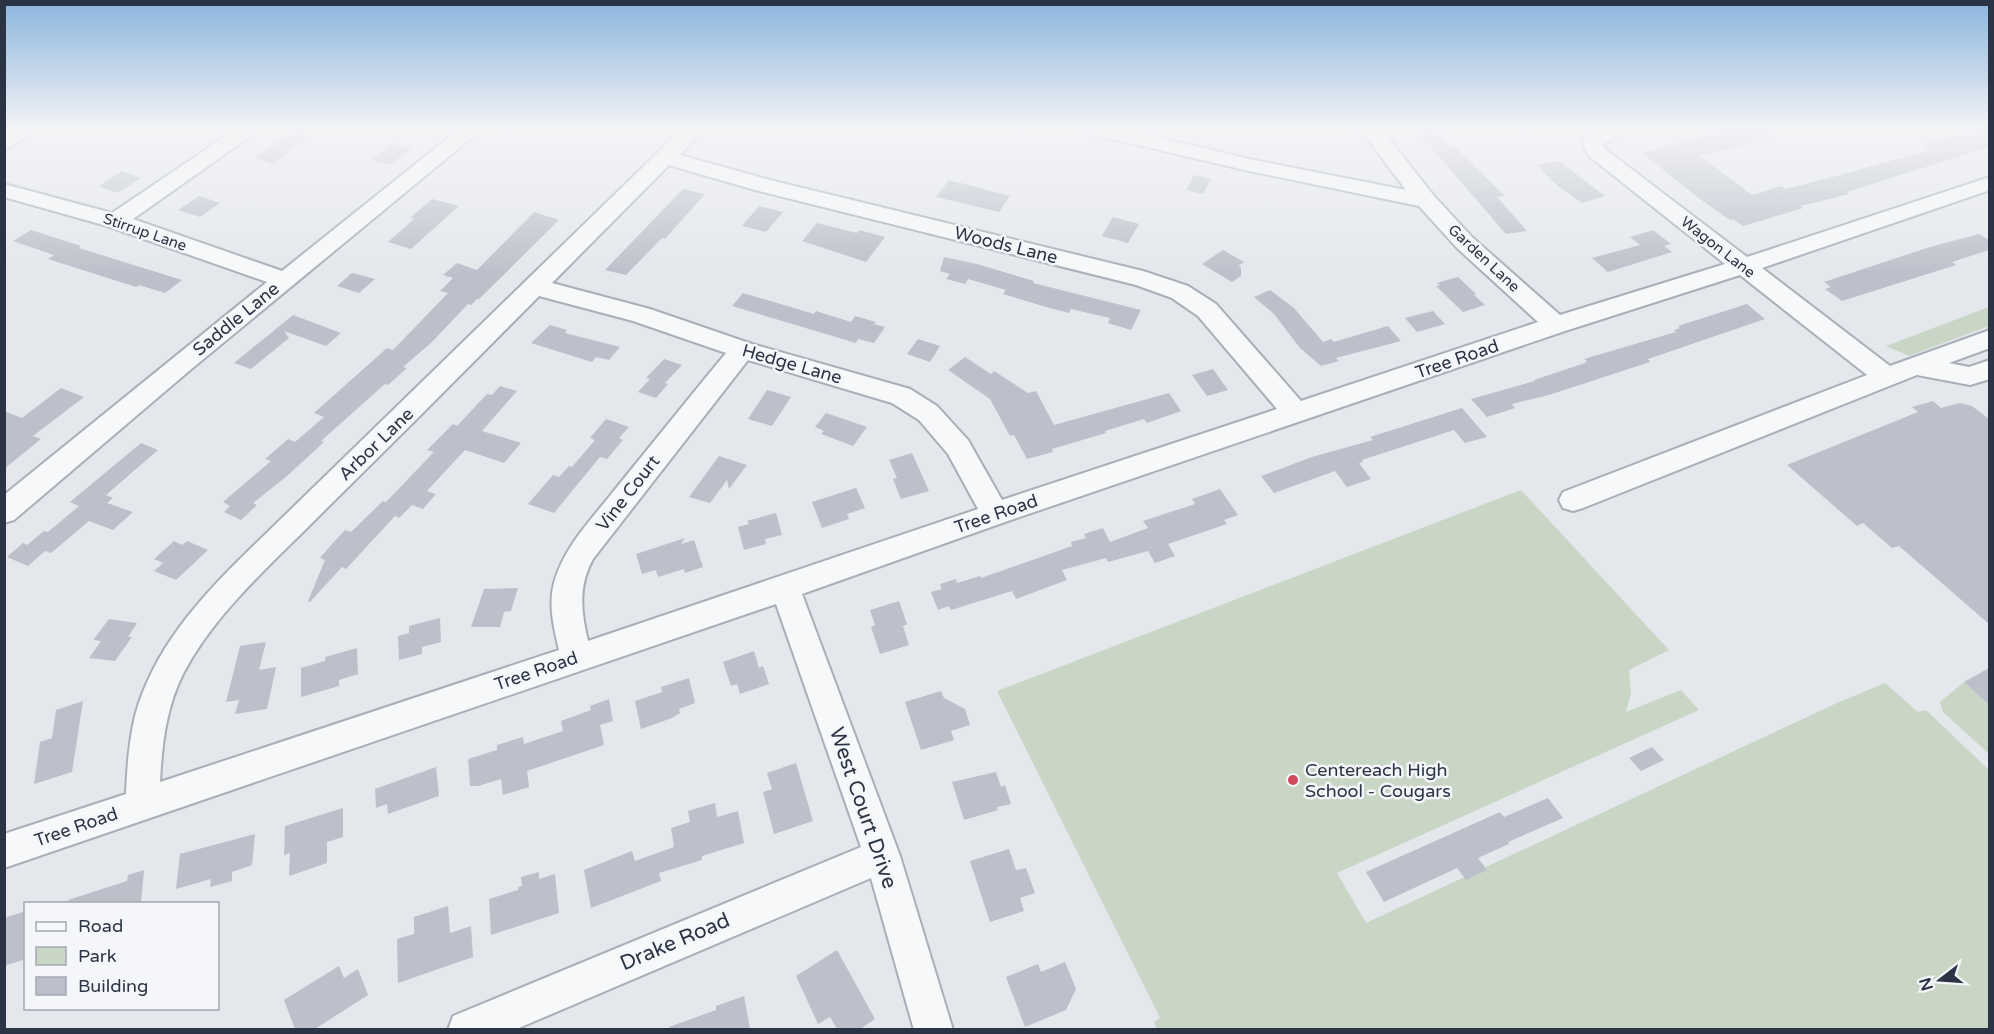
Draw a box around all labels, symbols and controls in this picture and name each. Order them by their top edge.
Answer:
street label: Stirrup Lane [101,209,189,255]
street label: Wagon Lane [1677,212,1759,282]
street label: Garden Lane [1445,220,1523,296]
street label: Woods Lane [952,222,1060,268]
street label: Saddle Lane [188,277,284,361]
street label: Tree Road [1412,334,1502,384]
street label: Hedge Lane [740,339,844,389]
street label: Arbor Lane [334,403,418,485]
street label: Vine Court [591,450,665,535]
street label: Tree Road [951,489,1041,539]
street label: Tree Road [491,646,581,696]
street label: West Court Drive [824,724,902,892]
place label: Centereach High School - Cougars [1305,759,1451,802]
marker: Centereach High School - Cougars [1286,773,1300,787]
street label: Tree Road [31,802,121,852]
legend [24,902,219,1010]
street label: Drake Road [616,908,734,976]
text: Road [78,915,123,937]
text: Park [78,945,117,967]
north arrow [1910,950,1970,1010]
text: Building [78,975,148,997]
text: N [1915,975,1938,993]

